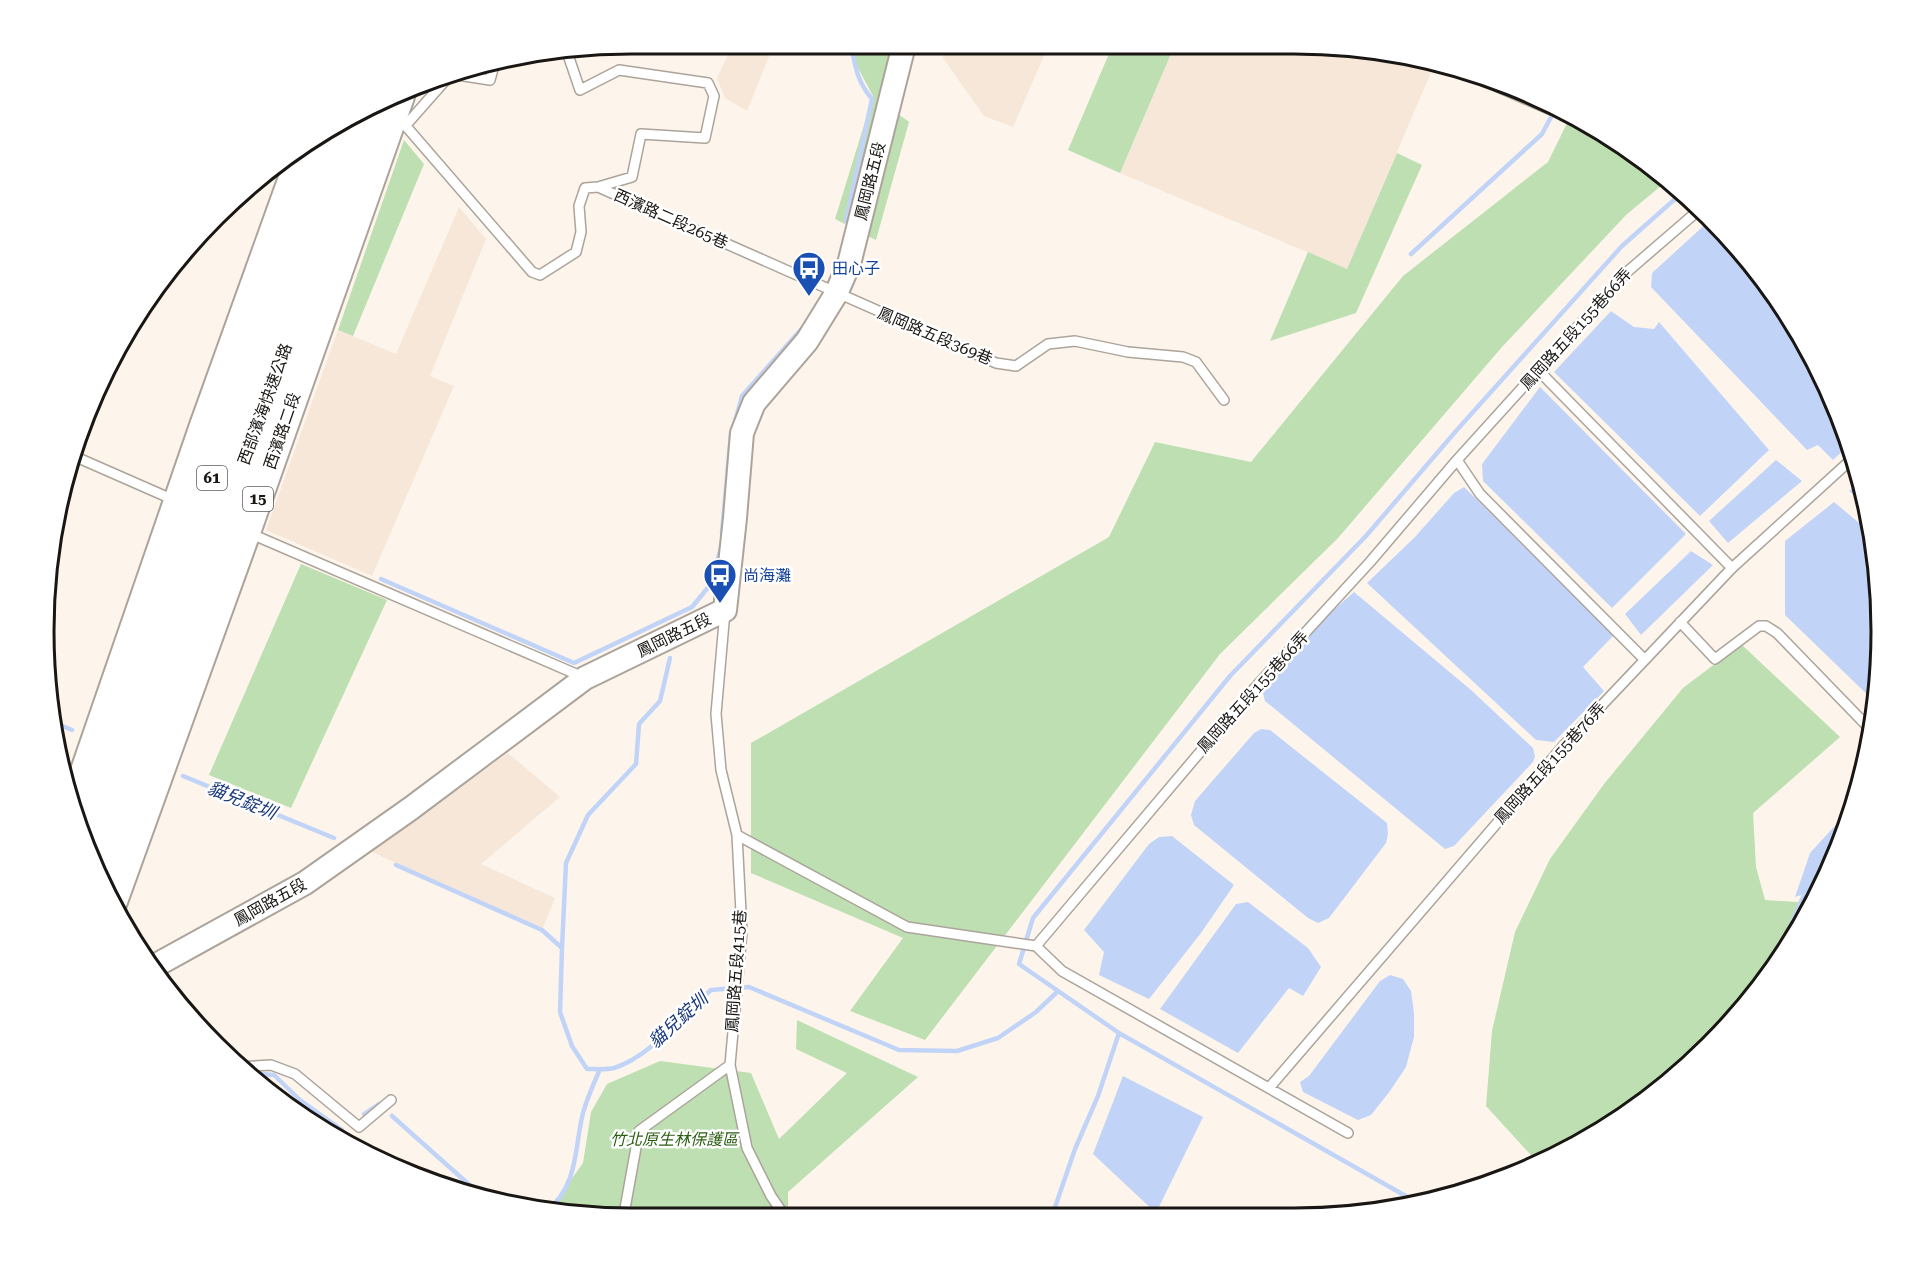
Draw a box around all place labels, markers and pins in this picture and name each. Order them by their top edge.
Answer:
bus stop icon: 田心子 [791,250,827,297]
place label: 田心子 [832,259,880,278]
bus stop icon: 尚海灘 [702,557,738,604]
place label: 尚海灘 [743,566,791,585]

